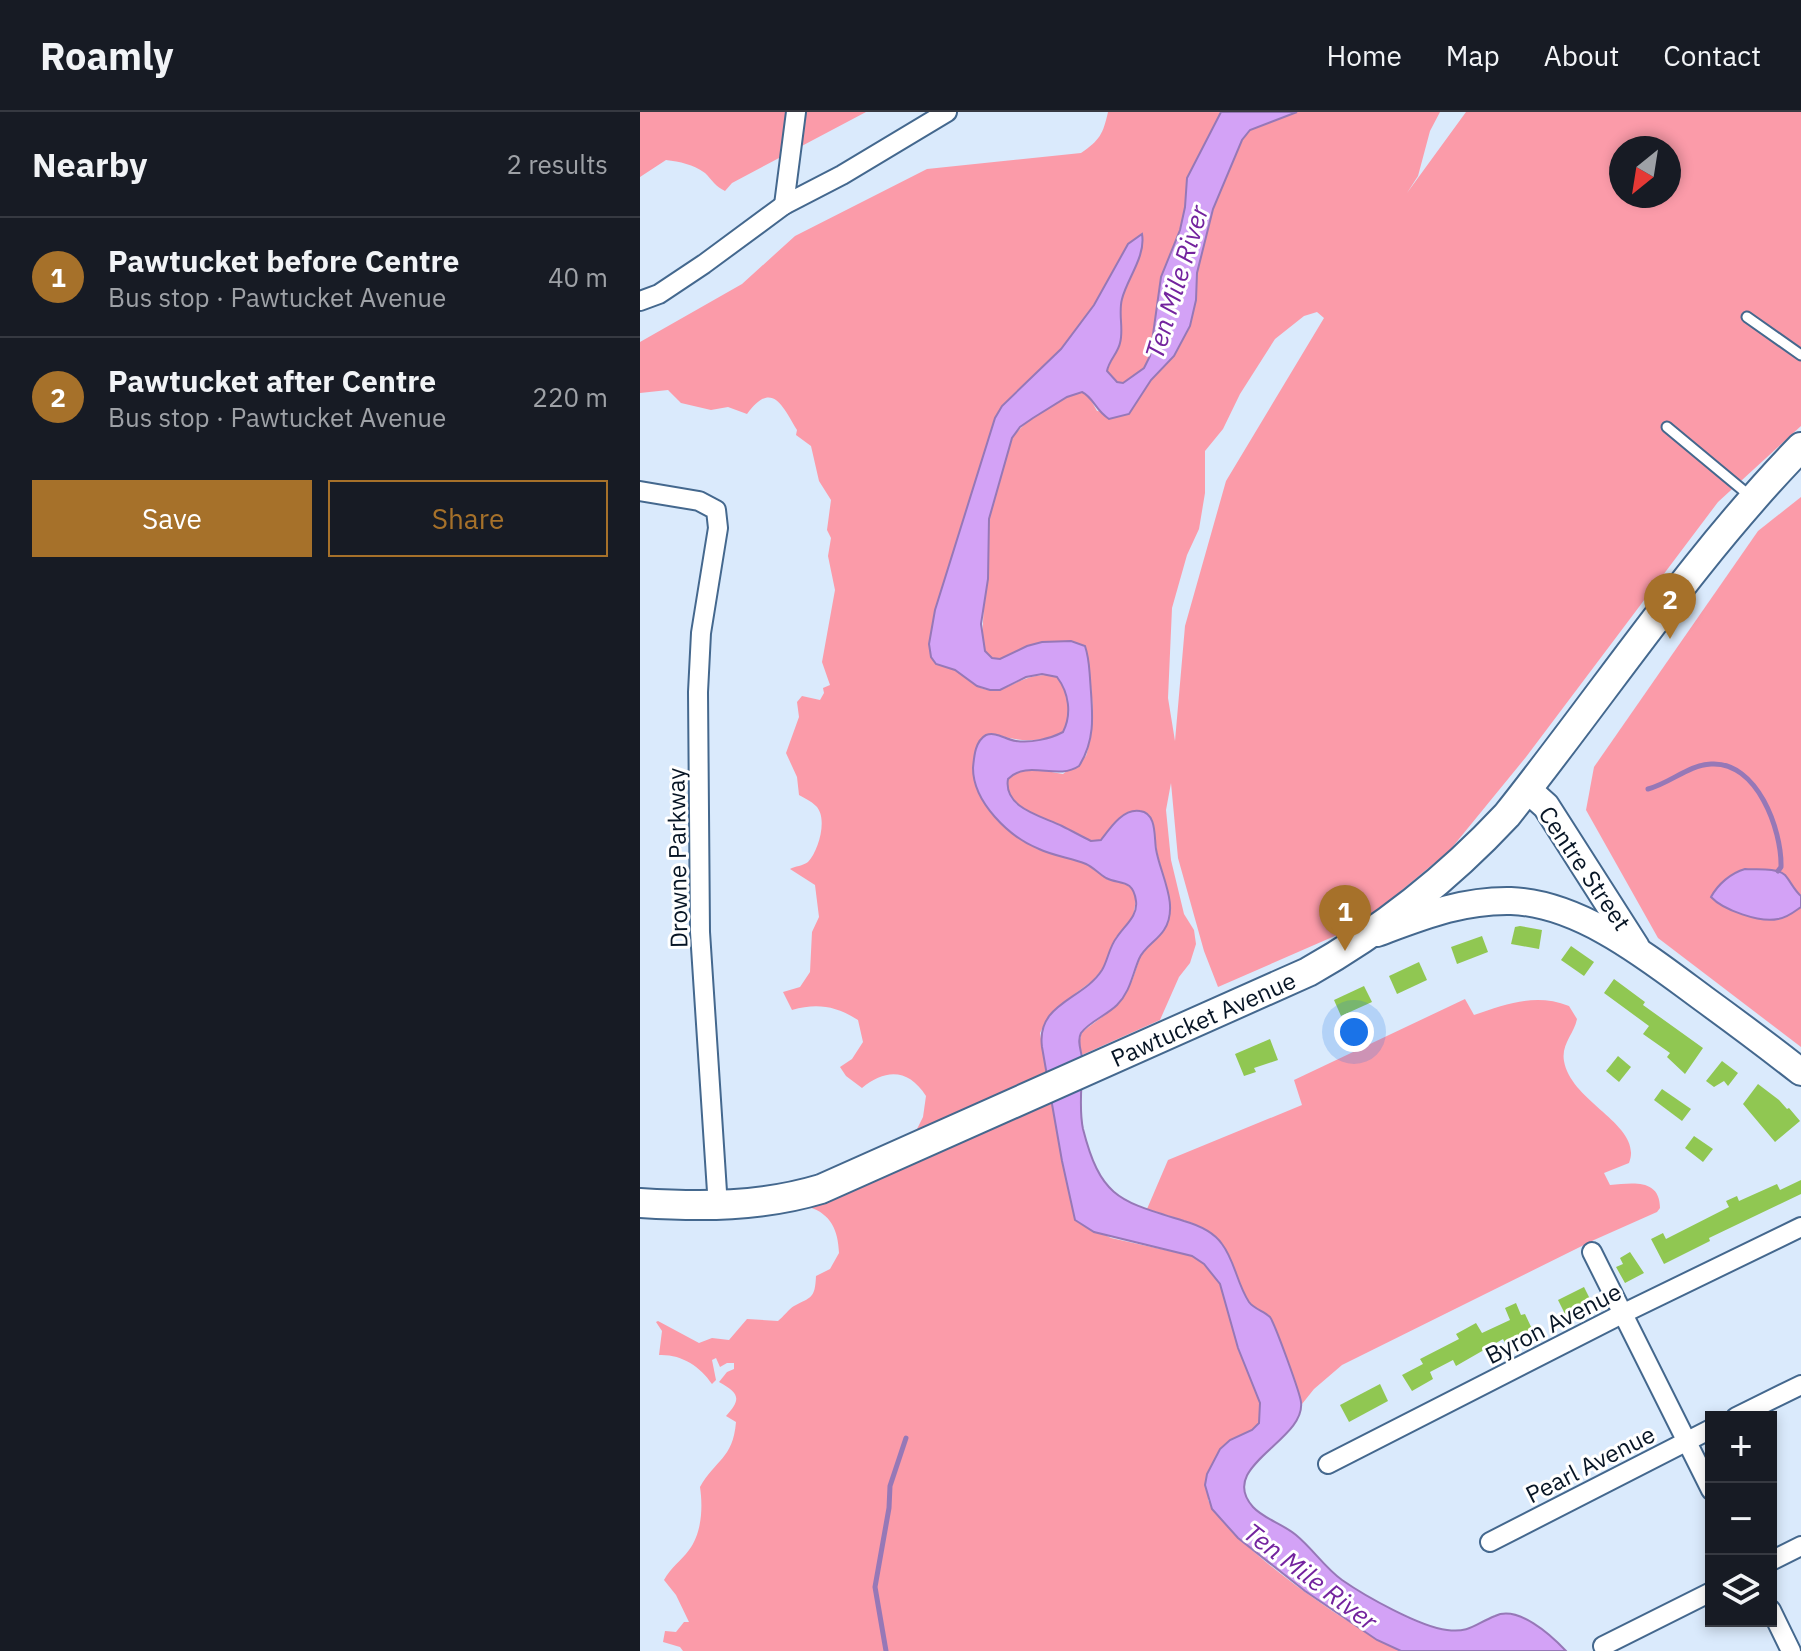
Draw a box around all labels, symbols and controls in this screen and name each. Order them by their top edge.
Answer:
text: Roamly [40,31,174,80]
text: Home [1326,37,1402,74]
text: Map [1446,37,1500,74]
text: About [1544,37,1619,74]
text: Contact [1663,37,1761,74]
north arrow [1609,136,1681,208]
text: Nearby [32,142,147,186]
text: 2 results [506,147,608,181]
water label: Ten Mile River [1137,200,1216,363]
text: Pawtucket before Centre [108,241,459,280]
text: 1 [50,260,66,294]
text: 40 m [548,260,608,294]
text: Bus stop · Pawtucket Avenue [108,280,446,314]
text: Pawtucket after Centre [108,361,436,400]
text: 2 [50,380,66,414]
text: 220 m [532,380,608,414]
text: Bus stop · Pawtucket Avenue [108,400,446,434]
button: Save [32,480,312,557]
button: Share [328,480,608,557]
pin: 2 [1644,573,1696,639]
street label: Drowne Parkway [659,767,695,949]
street label: Centre Street [1532,800,1638,936]
pin: 1 [1319,885,1371,951]
street label: Pawtucket Avenue [1105,964,1301,1074]
your location [1334,1012,1374,1052]
street label: Byron Avenue [1479,1275,1627,1371]
map controls [1705,1411,1777,1627]
button: + [1705,1411,1777,1483]
street label: Pearl Avenue [1520,1418,1660,1510]
button: − [1705,1483,1777,1555]
water label: Ten Mile River [1237,1515,1386,1638]
button: layers [1705,1555,1777,1627]

